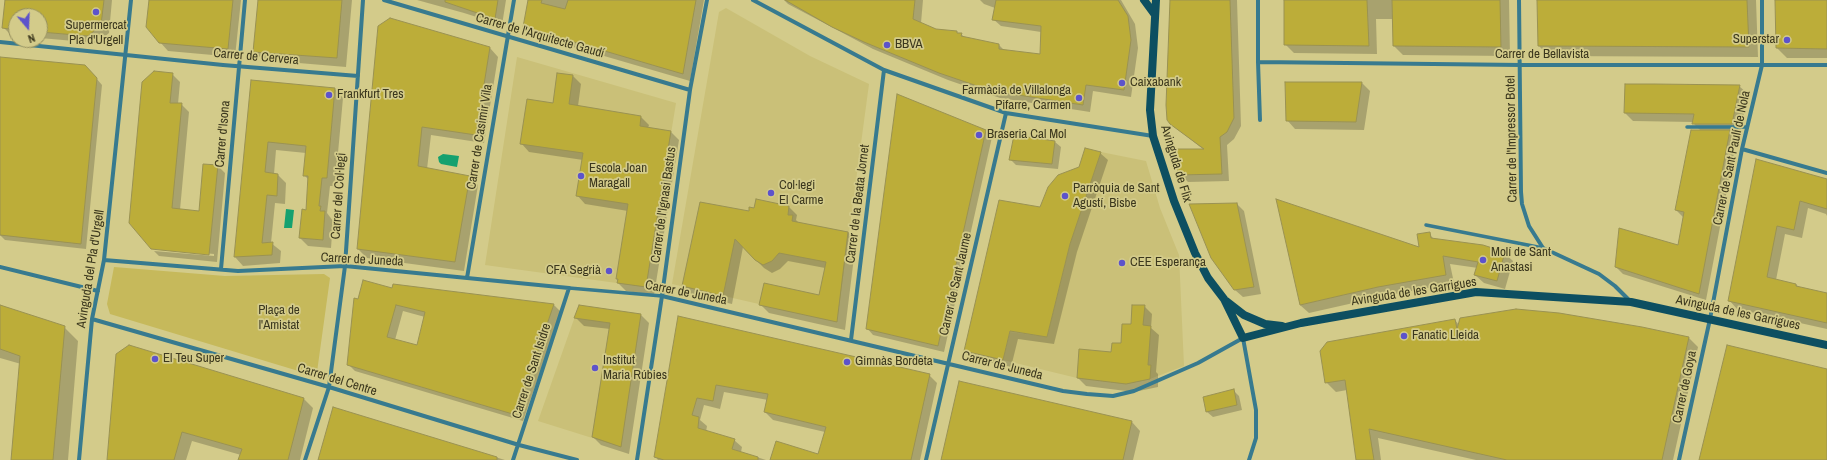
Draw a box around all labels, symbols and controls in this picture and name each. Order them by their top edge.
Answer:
marker: Supermercat Pla d'Urgell [91,7,101,17]
north arrow [8,8,48,48]
street label: Carrer de l'Arquitecte Gaudí [474,10,606,62]
place label: Supermercat Pla d'Urgell [65,18,127,49]
text: N [26,31,37,46]
place label: Superstar [1733,32,1779,48]
marker: Superstar [1782,35,1792,45]
place label: BBVA [895,37,923,53]
marker: BBVA [882,40,892,50]
street label: Carrer de Cervera [213,45,299,69]
street label: Carrer de Bellavista [1495,47,1589,63]
place label: Caixabank [1130,75,1181,91]
street label: Carrer de l'Impressor Botel [1503,75,1521,203]
marker: Caixabank [1117,78,1127,88]
street label: Carrer de Casimir Vila [464,83,496,191]
place label: Farmàcia de Villalonga Pifarre, Carmen [962,83,1071,114]
place label: Frankfurt Tres [337,87,404,103]
street label: Carrer de Sant Paulí de Nola [1710,89,1754,227]
marker: Frankfurt Tres [324,90,334,100]
marker: Farmàcia de Villalonga Pifarre, Carmen [1074,93,1084,103]
street label: Carrer d'Isona [212,100,234,168]
street label: Avinguda de Flix [1157,124,1195,204]
place label: Braseria Cal Mol [987,127,1066,143]
marker: Braseria Cal Mol [974,130,984,140]
street label: Carrer de la Beata Jornet [843,144,873,264]
street label: Carrer de l'Ignasi Bastus [648,146,680,264]
street label: Carrer del Col·legi [328,152,350,240]
place label: Escola Joan Maragall [589,161,647,192]
marker: Escola Joan Maragall [576,171,586,181]
place label: Col·legi El Carme [779,178,823,209]
place label: Parròquia de Sant Agustí, Bisbe [1073,181,1160,212]
marker: Col·legi El Carme [766,188,776,198]
marker: Parròquia de Sant Agustí, Bisbe [1060,191,1070,201]
street label: Avinguda del Pla d'Urgell [74,209,108,329]
street label: Carrer de Sant Jaume [937,231,975,337]
place label: Molí de Sant Anastasi [1491,245,1551,276]
street label: Carrer de Juneda [320,250,404,270]
place label: CEE Esperança [1130,255,1206,271]
marker: Molí de Sant Anastasi [1478,255,1488,265]
marker: CEE Esperança [1117,258,1127,268]
place label: CFA Segrià [546,263,601,279]
marker: CFA Segrià [604,266,614,276]
street label: Avinguda de les Garrigues [1350,274,1478,310]
street label: Carrer de Juneda [644,277,728,309]
street label: Avinguda de les Garrigues [1674,292,1802,334]
park label: Plaça de l'Amistat [258,303,300,334]
street label: Carrer de Sant Isidre [509,321,555,421]
place label: Fanatic Lleida [1412,328,1479,344]
marker: Fanatic Lleida [1399,331,1409,341]
street label: Carrer de Juneda [960,348,1044,384]
street label: Carrer de Goya [1670,349,1700,425]
place label: El Teu Super [163,351,224,367]
place label: Institut Maria Rúbies [603,353,667,384]
marker: El Teu Super [150,354,160,364]
place label: Gimnàs Bordeta [855,354,933,370]
marker: Gimnàs Bordeta [842,357,852,367]
street label: Carrer del Centre [295,361,379,399]
marker: Institut Maria Rúbies [590,363,600,373]

